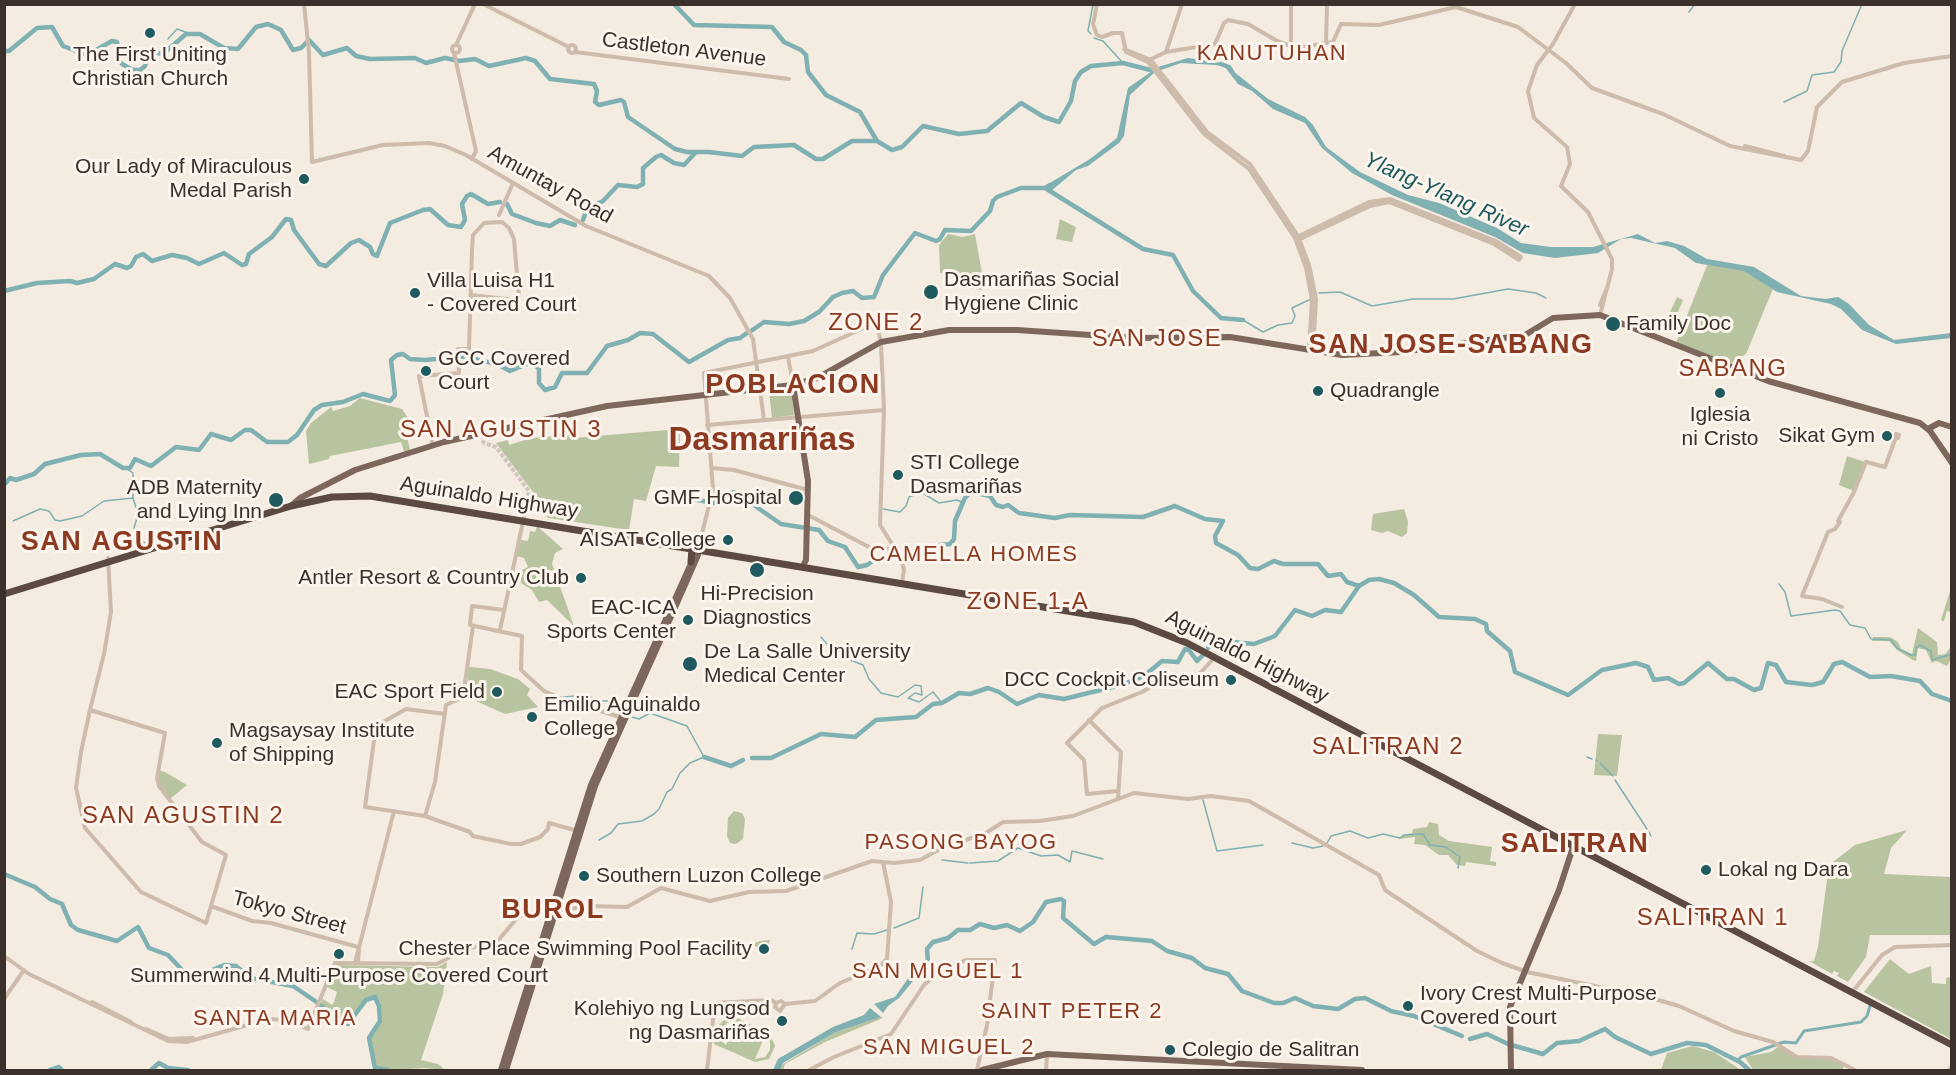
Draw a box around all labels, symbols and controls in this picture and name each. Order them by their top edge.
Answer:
marker: The First Uniting Christian Church [143,26,157,40]
street label: Castleton Avenue [600,27,768,73]
district label: KANUTUHAN [1197,41,1347,67]
place label: The First Uniting Christian Church [72,42,228,92]
street label: Amuntay Road [483,140,617,230]
water label: Ylang-Ylang River [1360,147,1532,243]
place label: Our Lady of Miraculous Medal Parish [75,154,292,204]
marker: Our Lady of Miraculous Medal Parish [297,172,311,186]
place label: Dasmariñas Social Hygiene Clinic [944,267,1119,317]
place label: Villa Luisa H1 - Covered Court [427,268,576,318]
marker: Dasmariñas Social Hygiene Clinic [922,283,940,301]
marker: Villa Luisa H1 - Covered Court [408,286,422,300]
district label: ZONE 2 [828,309,924,337]
place label: Family Doc [1626,311,1731,337]
marker: Family Doc [1604,315,1622,333]
district label: SAN JOSE [1092,325,1222,353]
district label: SAN JOSE-SABANG [1308,330,1594,362]
place label: GCC Covered Court [438,346,570,396]
district label: SABANG [1678,355,1788,383]
marker: GCC Covered Court [419,364,433,378]
district label: POBLACION [705,370,881,402]
place label: Quadrangle [1330,378,1440,404]
marker: Quadrangle [1311,384,1325,398]
marker: Iglesia ni Cristo [1713,386,1727,400]
place label: Iglesia ni Cristo [1681,402,1759,452]
district label: SAN AGUSTIN 3 [400,416,602,444]
district label: Dasmariñas [668,421,856,461]
place label: Sikat Gym [1778,423,1875,449]
marker: Sikat Gym [1880,429,1894,443]
place label: STI College Dasmariñas [910,450,1022,500]
marker: STI College Dasmariñas [891,468,905,482]
street label: Aguinaldo Highway [398,471,580,525]
place label: ADB Maternity and Lying Inn [127,475,262,525]
place label: GMF Hospital [654,485,782,511]
marker: GMF Hospital [787,489,805,507]
marker: ADB Maternity and Lying Inn [267,491,285,509]
district label: SAN AGUSTIN [21,527,223,559]
place label: AISAT College [580,527,716,553]
marker: AISAT College [721,533,735,547]
district label: CAMELLA HOMES [870,542,1078,568]
marker: Hi-Precision Diagnostics [748,561,766,579]
place label: Antler Resort & Country Club [298,565,569,591]
marker: Antler Resort & Country Club [574,571,588,585]
place label: Hi-Precision Diagnostics [700,581,814,631]
district label: ZONE 1-A [967,588,1089,616]
place label: EAC-ICA Sports Center [546,595,676,645]
street label: Aguinaldo Highway [1161,605,1333,709]
marker: EAC-ICA Sports Center [681,613,695,627]
place label: De La Salle University Medical Center [704,639,911,689]
marker: De La Salle University Medical Center [681,655,699,673]
place label: DCC Cockpit Coliseum [1004,667,1219,693]
marker: DCC Cockpit Coliseum [1224,673,1238,687]
place label: EAC Sport Field [334,679,485,705]
marker: EAC Sport Field [490,685,504,699]
place label: Emilio Aguinaldo College [544,692,700,742]
marker: Emilio Aguinaldo College [525,710,539,724]
place label: Magsaysay Institute of Shipping [229,718,415,768]
district label: SALITRAN 2 [1312,733,1464,761]
marker: Magsaysay Institute of Shipping [210,736,224,750]
district label: SAN AGUSTIN 2 [82,802,284,830]
district label: SALITRAN [1501,829,1649,861]
district label: PASONG BAYOG [864,830,1058,856]
place label: Lokal ng Dara [1718,857,1849,883]
place label: Southern Luzon College [596,863,821,889]
marker: Lokal ng Dara [1699,863,1713,877]
marker: Southern Luzon College [577,869,591,883]
street label: Tokyo Street [229,886,349,940]
district label: BUROL [501,895,605,927]
district label: SALITRAN 1 [1637,904,1789,932]
place label: Chester Place Swimming Pool Facility [398,936,752,962]
marker: Chester Place Swimming Pool Facility [757,942,771,956]
marker: Summerwind 4 Multi-Purpose Covered Court [332,947,346,961]
district label: SAN MIGUEL 1 [852,959,1024,985]
place label: Summerwind 4 Multi-Purpose Covered Court [130,963,548,989]
place label: Ivory Crest Multi-Purpose Covered Court [1420,981,1657,1031]
place label: Kolehiyo ng Lungsod ng Dasmariñas [574,996,770,1046]
district label: SAINT PETER 2 [981,999,1163,1025]
marker: Ivory Crest Multi-Purpose Covered Court [1401,999,1415,1013]
district label: SANTA MARIA [193,1006,357,1032]
marker: Kolehiyo ng Lungsod ng Dasmariñas [775,1014,789,1028]
district label: SAN MIGUEL 2 [863,1035,1035,1061]
place label: Colegio de Salitran [1182,1037,1359,1063]
marker: Colegio de Salitran [1163,1043,1177,1057]

